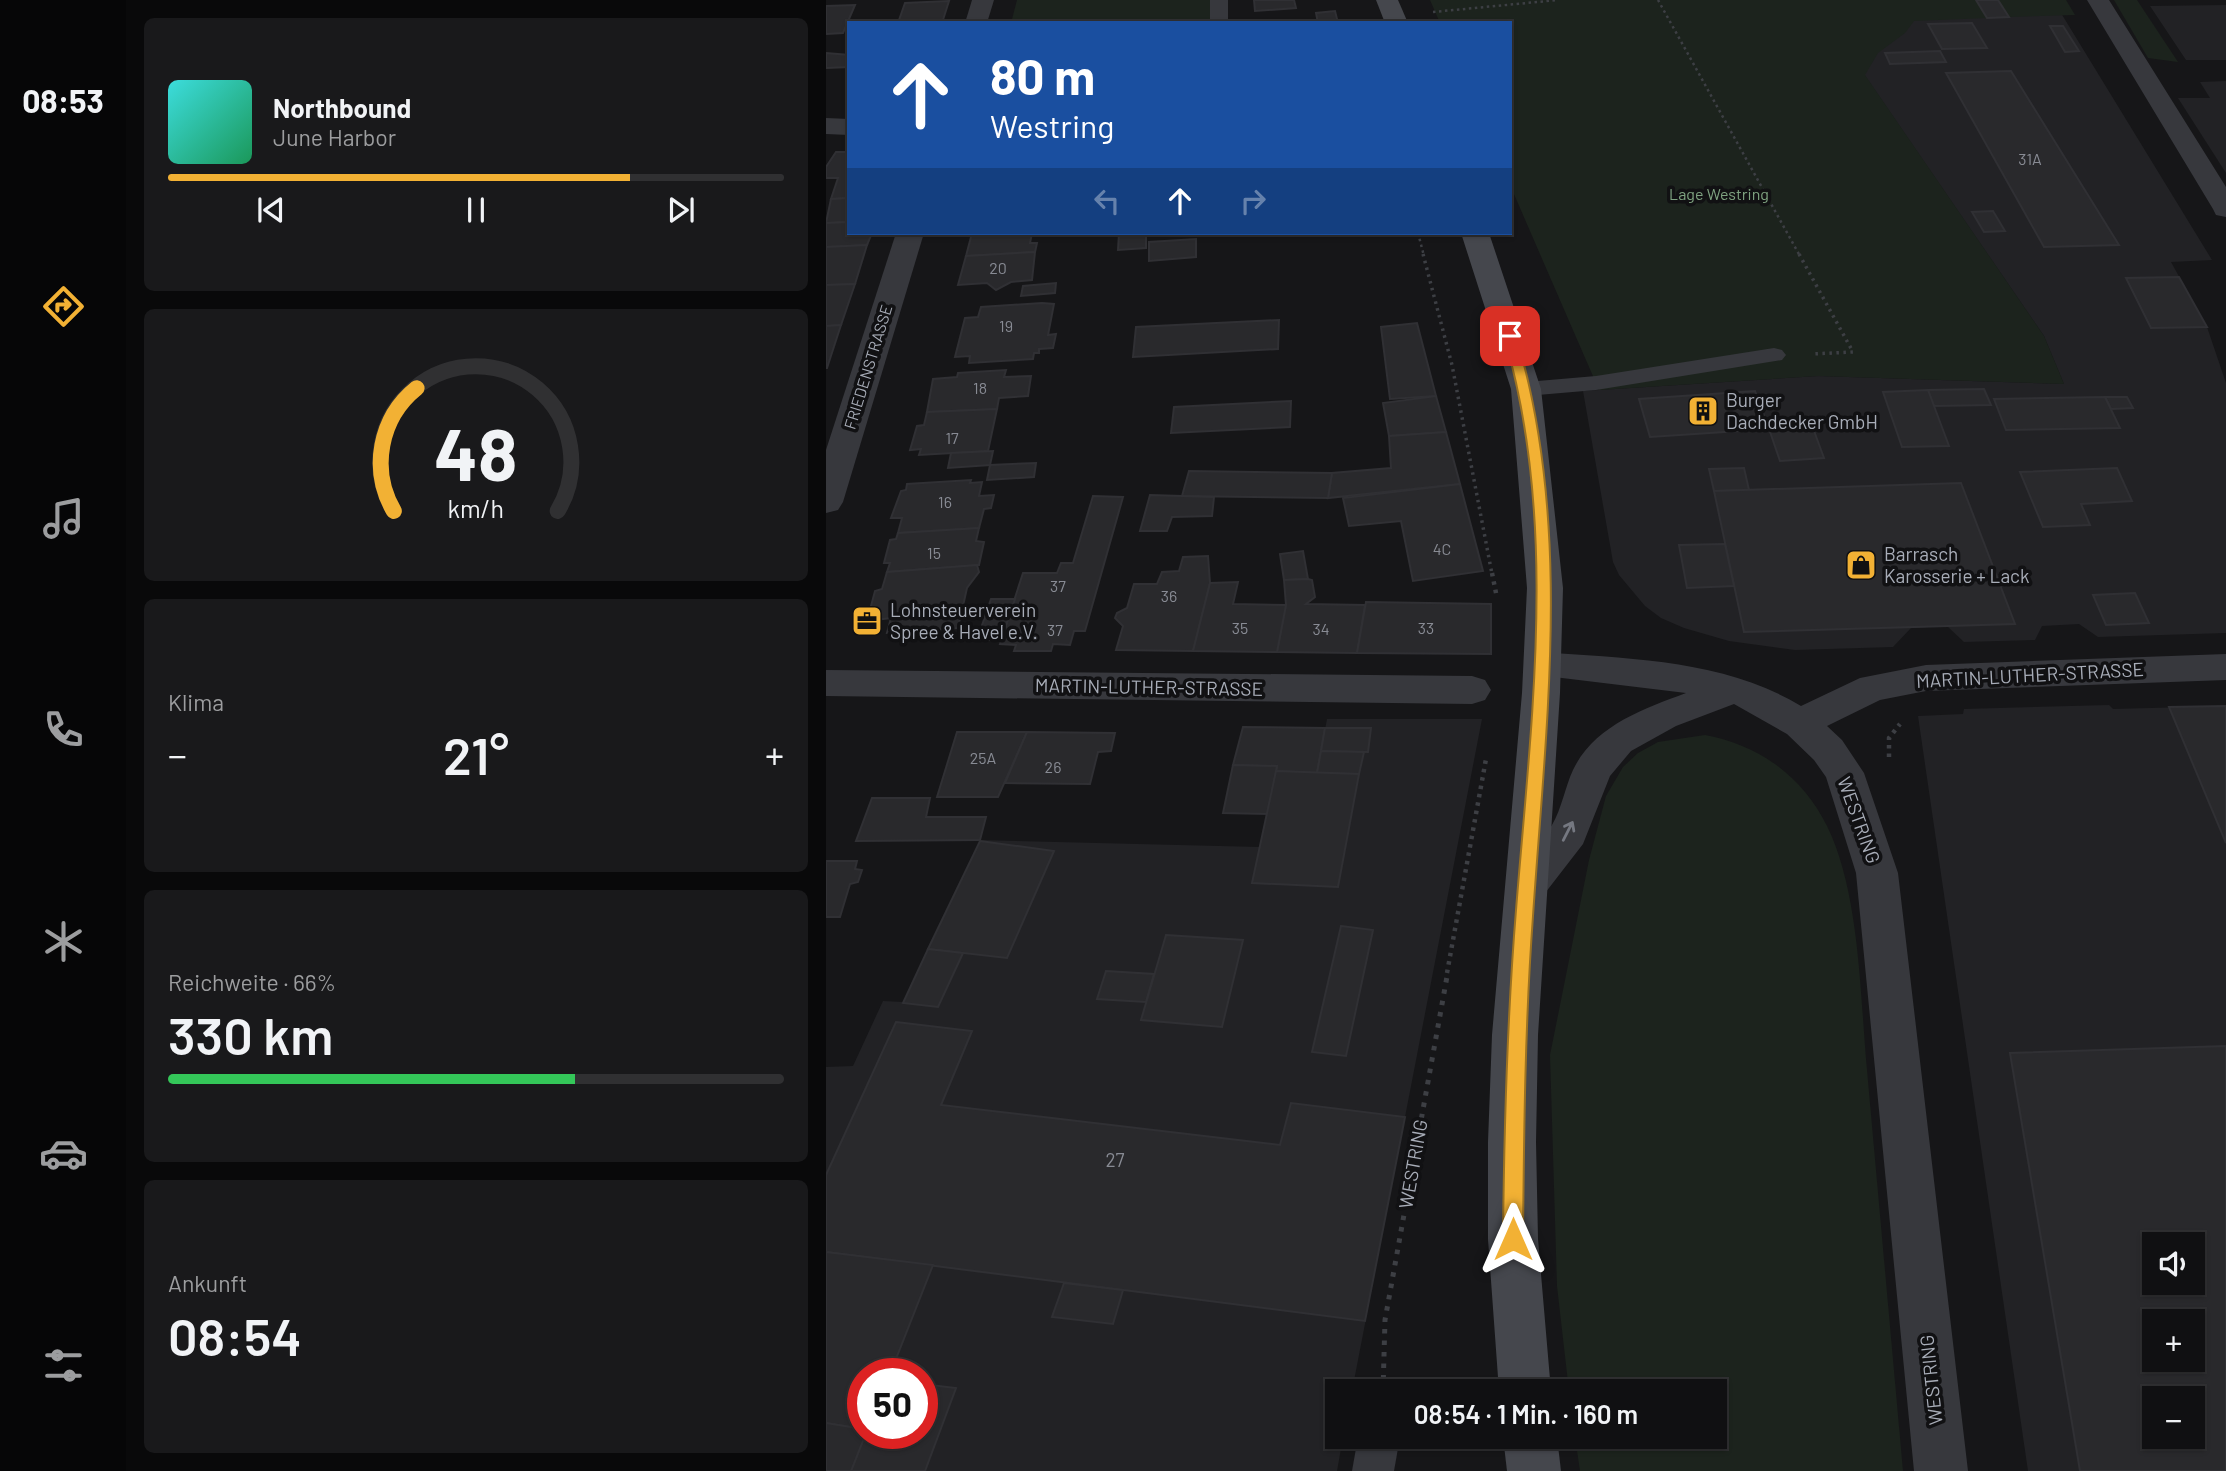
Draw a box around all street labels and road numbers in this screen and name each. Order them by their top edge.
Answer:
street label: FRIEDENSTRASSE [840,302,895,431]
street label: MARTIN-LUTHER-STRASSE [1915,657,2144,692]
street label: MARTIN-LUTHER-STRASSE [1035,673,1263,700]
street label: WESTRING [1833,773,1886,866]
street label: WESTRING [1393,1117,1432,1210]
street label: WESTRING [1914,1334,1947,1426]

